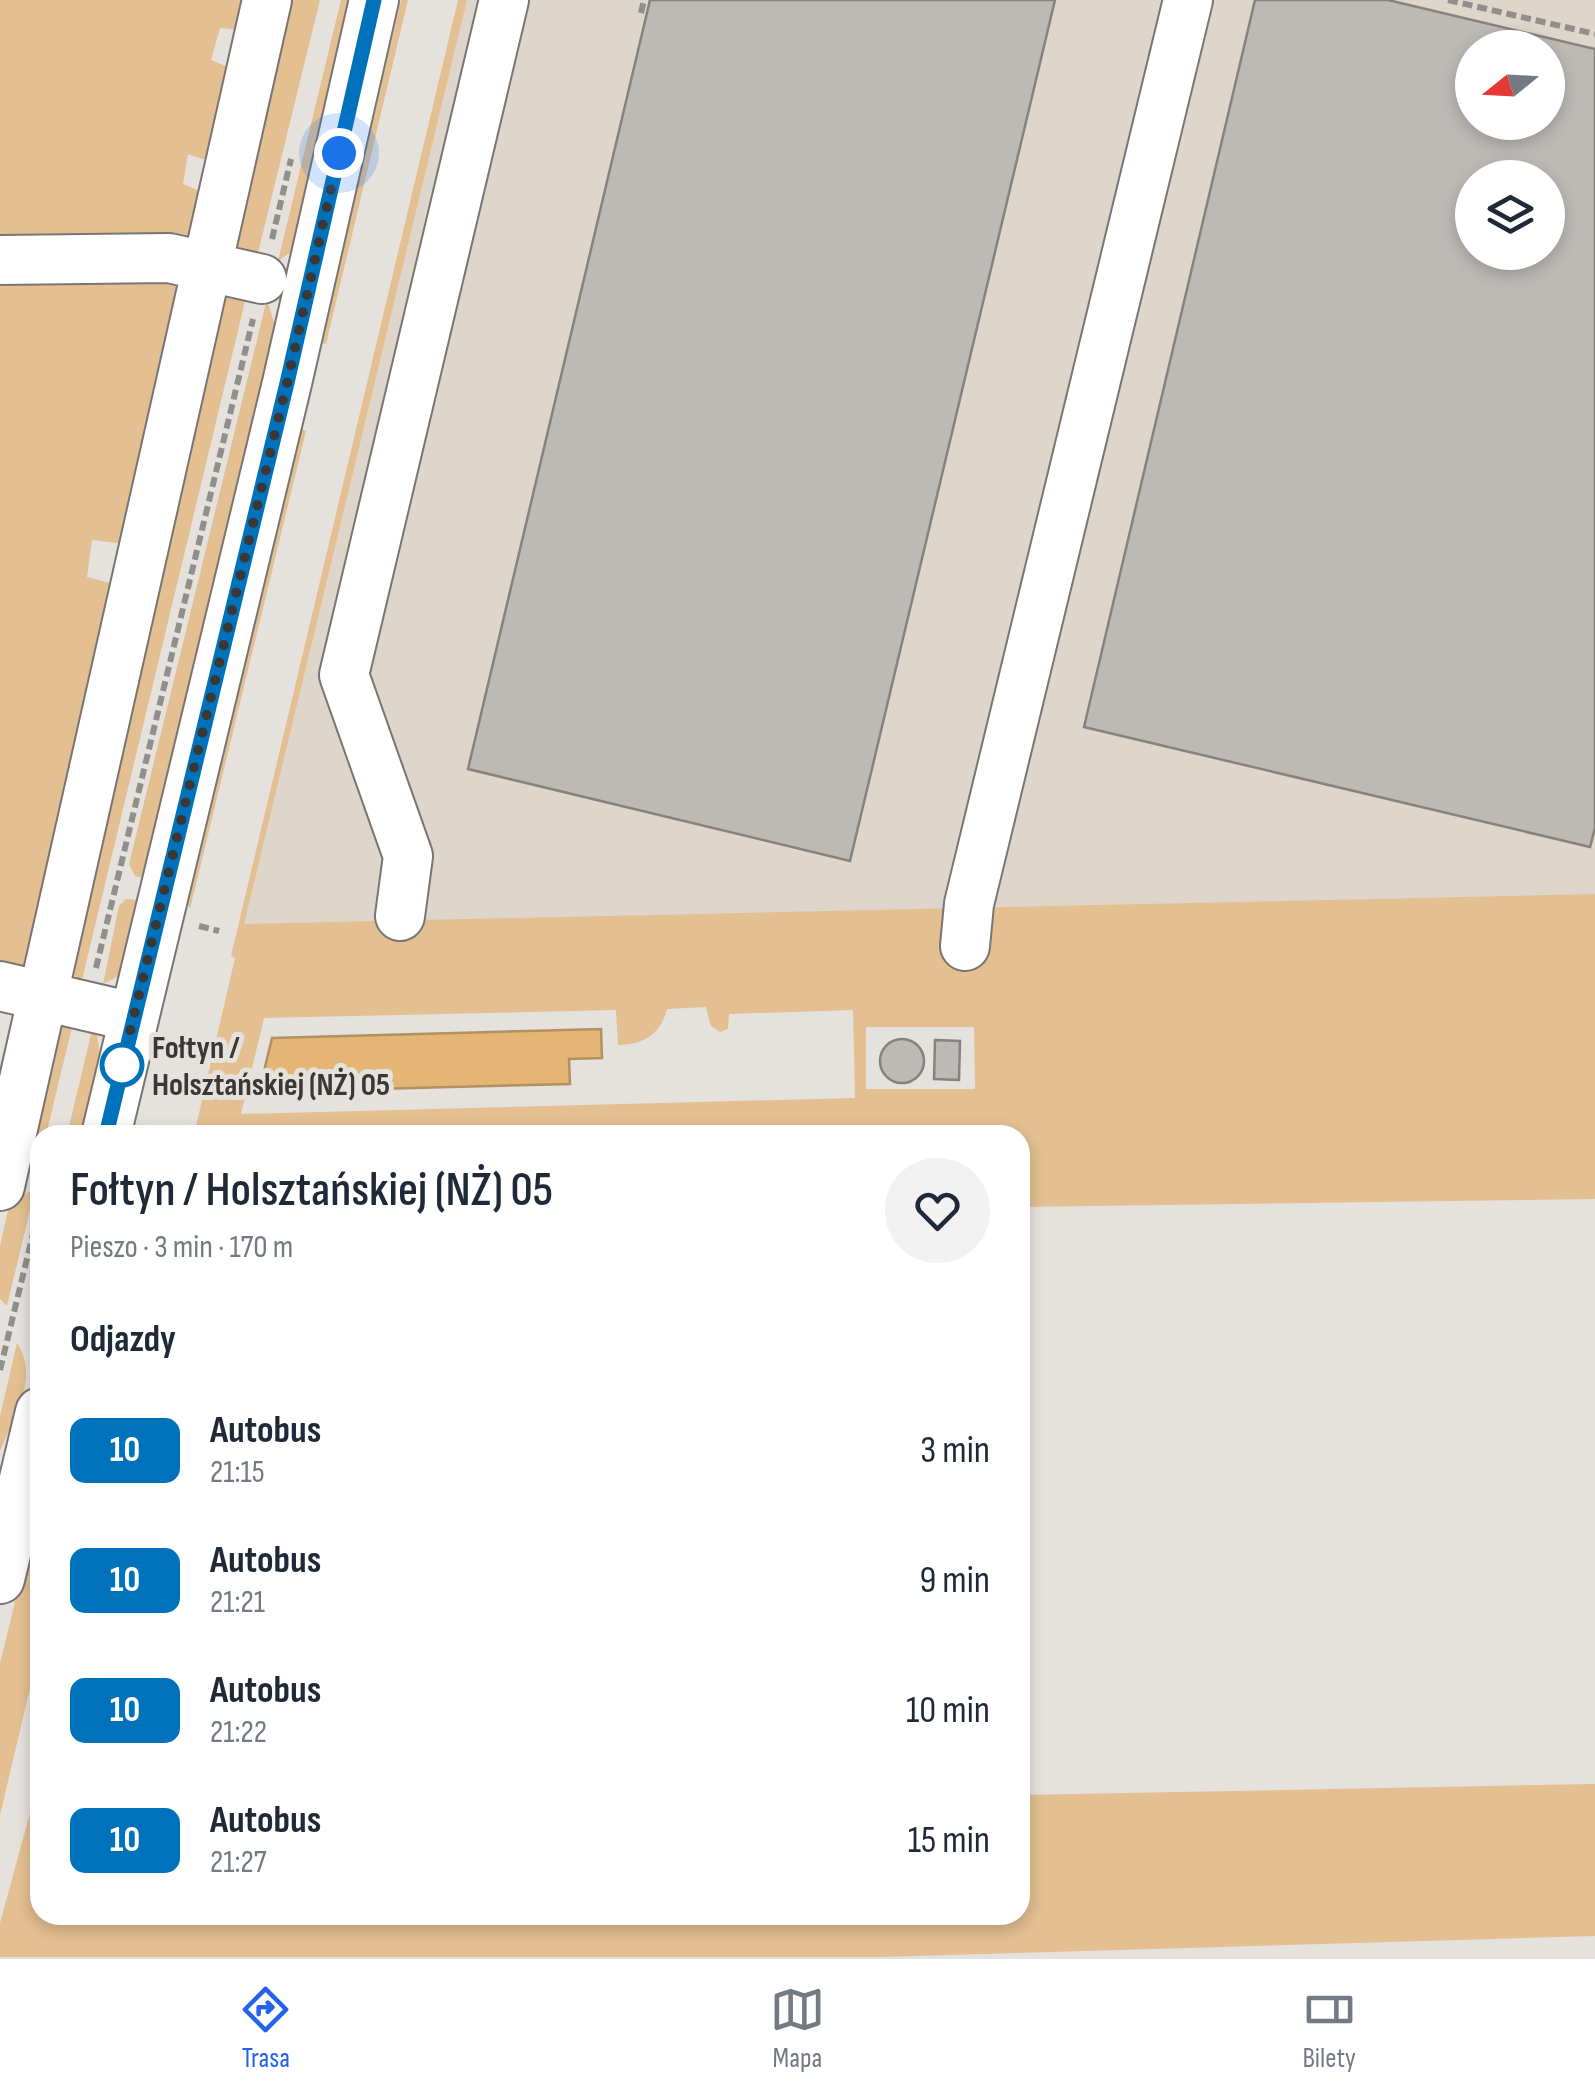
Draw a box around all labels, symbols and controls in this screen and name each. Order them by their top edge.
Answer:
north arrow [1455,30,1565,140]
map controls [1455,30,1565,270]
your location [314,128,364,178]
button: layers [1455,160,1565,270]
place label: Fołtyn / Holsztańskiej (NŻ) 05 [152,1029,390,1105]
marker: Fołtyn / Holsztańskiej (NŻ) 05 [101,1044,143,1086]
button: heart [885,1158,990,1263]
text: Fołtyn / Holsztańskiej (NŻ) 05 [70,1162,553,1219]
text: Pieszo · 3 min · 170 m [70,1228,293,1267]
text: Odjazdy [70,1317,176,1362]
text: Autobus [210,1408,321,1453]
text: 3 min [920,1428,990,1473]
text: 10 [110,1429,140,1472]
text: 21:15 [210,1453,265,1492]
text: Autobus [210,1538,321,1583]
text: 9 min [919,1558,990,1603]
text: 10 [110,1559,140,1602]
text: 21:21 [210,1583,265,1622]
text: Autobus [210,1668,321,1713]
text: 10 min [906,1688,990,1733]
text: 10 [110,1689,140,1732]
text: 21:22 [210,1713,267,1752]
text: Autobus [210,1798,321,1843]
text: 15 min [908,1818,990,1863]
text: 10 [110,1819,140,1862]
text: 21:27 [210,1843,267,1882]
tab: Trasa [238,1982,293,2075]
tab: Mapa [770,1982,825,2075]
tab: Bilety [1302,1982,1357,2075]

